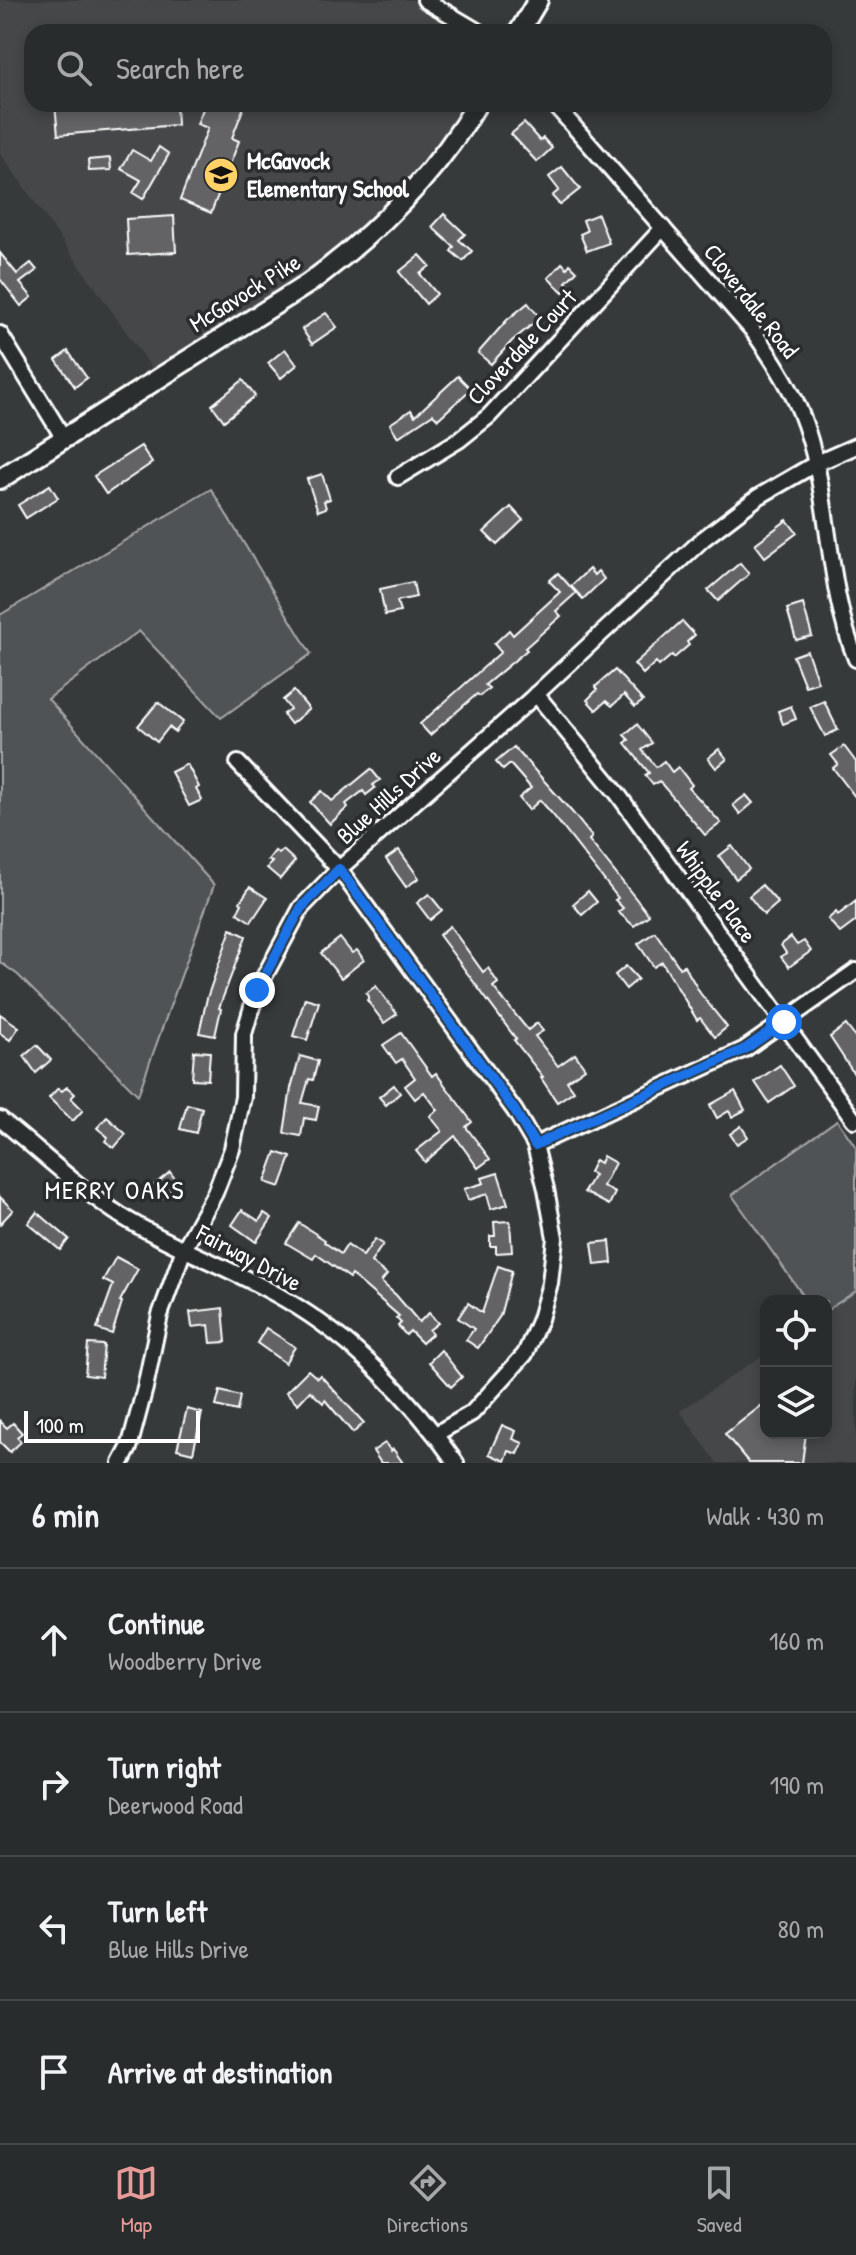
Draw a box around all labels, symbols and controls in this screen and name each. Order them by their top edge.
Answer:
search box [24,24,832,112]
icon: search [52,46,96,90]
text: Search here [116,48,244,88]
place label: McGavock Elementary School [247,144,410,205]
school or university icon: McGavock Elementary School [202,156,240,194]
street label: Cloverdale Road [697,236,807,364]
street label: McGavock Pike [183,245,306,339]
street label: Cloverdale Court [459,281,584,411]
street label: Blue Hills Drive [329,740,448,851]
street label: Whipple Place [669,834,765,949]
route end [239,972,275,1008]
route start [766,1004,802,1040]
district label: MERRY OAKS [45,1172,185,1207]
street label: Fairway Drive [191,1216,308,1298]
map controls [760,1295,832,1439]
button: locate [760,1295,832,1367]
button: layers [760,1367,832,1439]
scale bar [24,1407,200,1443]
text: 100 m [36,1410,84,1440]
text: 6 min [32,1492,100,1538]
text: Walk · 430 m [706,1498,824,1533]
text: Continue [108,1603,205,1643]
icon: ahead [32,1618,76,1662]
text: 160 m [769,1623,824,1658]
text: Woodberry Drive [108,1643,262,1678]
text: Turn right [108,1747,221,1787]
icon: right [32,1762,76,1806]
text: 190 m [770,1767,824,1802]
text: Deerwood Road [108,1787,243,1822]
text: Turn left [108,1891,207,1931]
icon: left [32,1906,76,1950]
text: 80 m [777,1911,824,1946]
text: Blue Hills Drive [108,1931,249,1966]
icon: arrive [32,2050,76,2094]
text: Arrive at destination [108,2052,333,2092]
tab: Map [114,2161,158,2239]
tab: Directions [387,2161,468,2239]
tab: Saved [697,2161,742,2239]

